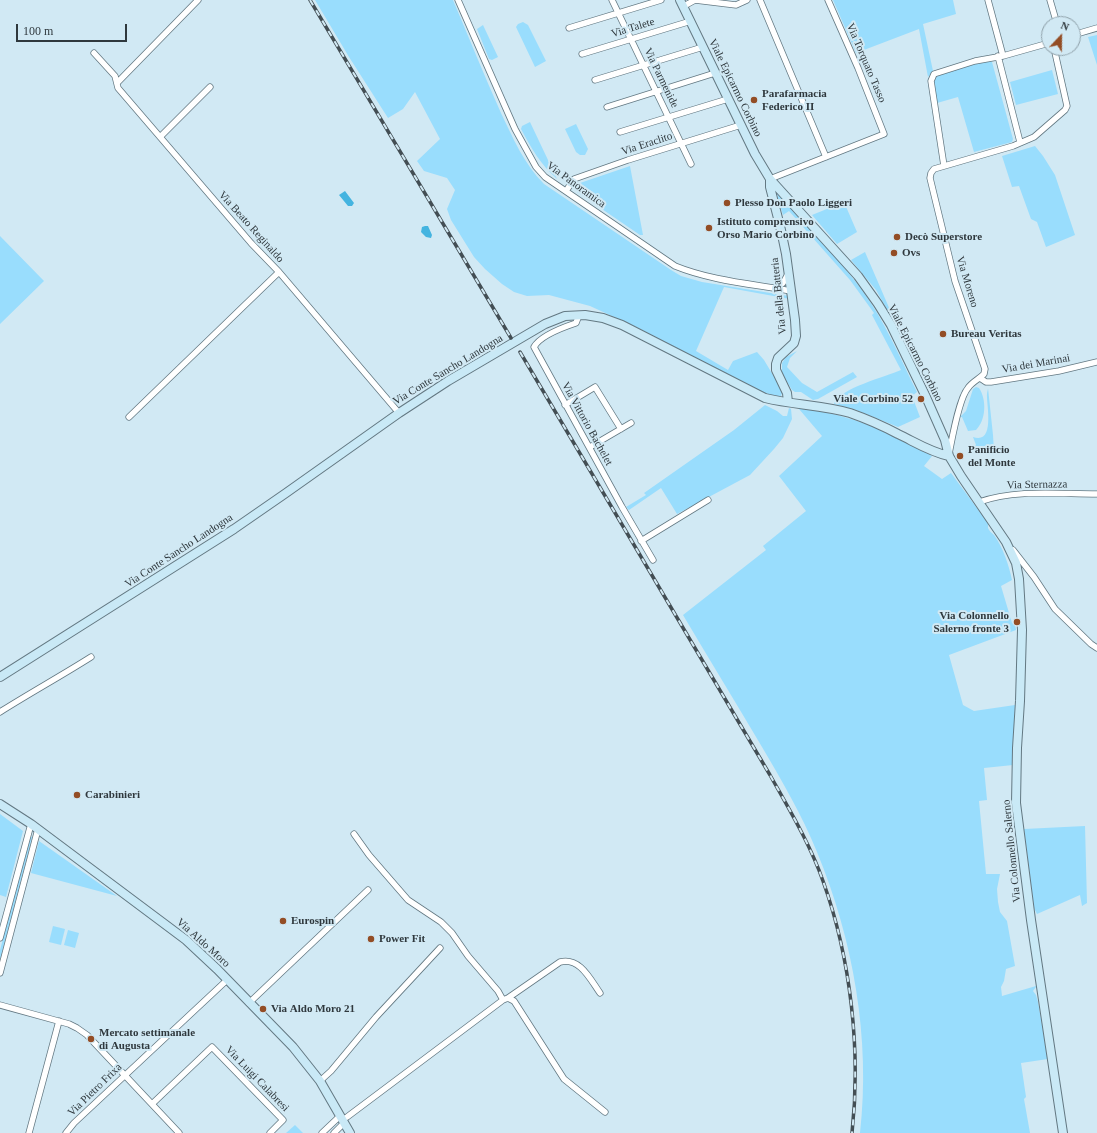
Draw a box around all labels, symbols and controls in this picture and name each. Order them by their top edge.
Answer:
street label: Via Talete [610,15,656,41]
scale bar [18,16,129,42]
north arrow [1041,16,1081,56]
text: N [1059,19,1071,33]
street label: Via Torquato Tasso [843,21,889,105]
text: 100 m [23,24,53,38]
street label: Viale Epicarmo Corbino [706,37,764,139]
street label: Via Parmenide [641,46,681,110]
place label: Parafarmacia Federico II [762,87,827,113]
marker: Parafarmacia Federico II [749,95,759,105]
street label: Via Eraclito [620,130,674,158]
street label: Via Panoramica [544,159,608,211]
street label: Via Beato Reginaldo [215,189,287,265]
place label: Plesso Don Paolo Liggeri [735,196,852,210]
marker: Plesso Don Paolo Liggeri [722,198,732,208]
place label: Istituto comprensivo Orso Mario Corbino [717,215,814,241]
marker: Istituto comprensivo Orso Mario Corbino [704,223,714,233]
place label: Decò Superstore [905,230,982,244]
marker: Decò Superstore [892,232,902,242]
place label: Ovs [902,246,920,260]
marker: Ovs [889,248,899,258]
street label: Via Moreno [953,255,981,309]
street label: Via della Batteria [768,257,790,335]
street label: Viale Epicarmo Corbino [885,302,945,404]
place label: Bureau Veritas [951,327,1022,341]
marker: Bureau Veritas [938,329,948,339]
street label: Via Conte Sancho Landogna [391,332,505,408]
street label: Via dei Marinai [1001,352,1071,376]
street label: Via Vittorio Bachelet [559,380,615,468]
place label: Viale Corbino 52 [833,392,913,406]
marker: Viale Corbino 52 [916,394,926,404]
place label: Panificio del Monte [968,443,1015,469]
marker: Panificio del Monte [955,451,965,461]
street label: Via Sternazza [1007,478,1067,492]
street label: Via Conte Sancho Landogna [123,511,235,591]
place label: Via Colonnello Salerno fronte 3 [933,609,1009,635]
marker: Via Colonnello Salerno fronte 3 [1012,617,1022,627]
place label: Carabinieri [85,788,140,802]
marker: Carabinieri [72,790,82,800]
street label: Via Colonnello Salerno [1000,799,1024,903]
place label: Eurospin [291,914,334,928]
street label: Via Aldo Moro [174,916,232,970]
marker: Eurospin [278,916,288,926]
place label: Power Fit [379,932,425,946]
marker: Power Fit [366,934,376,944]
place label: Via Aldo Moro 21 [271,1002,355,1016]
marker: Via Aldo Moro 21 [258,1004,268,1014]
place label: Mercato settimanale di Augusta [99,1026,195,1052]
marker: Mercato settimanale di Augusta [86,1034,96,1044]
street label: Via Luigi Calabresi [222,1043,292,1115]
street label: Via Pietro Frixa [65,1061,125,1119]

